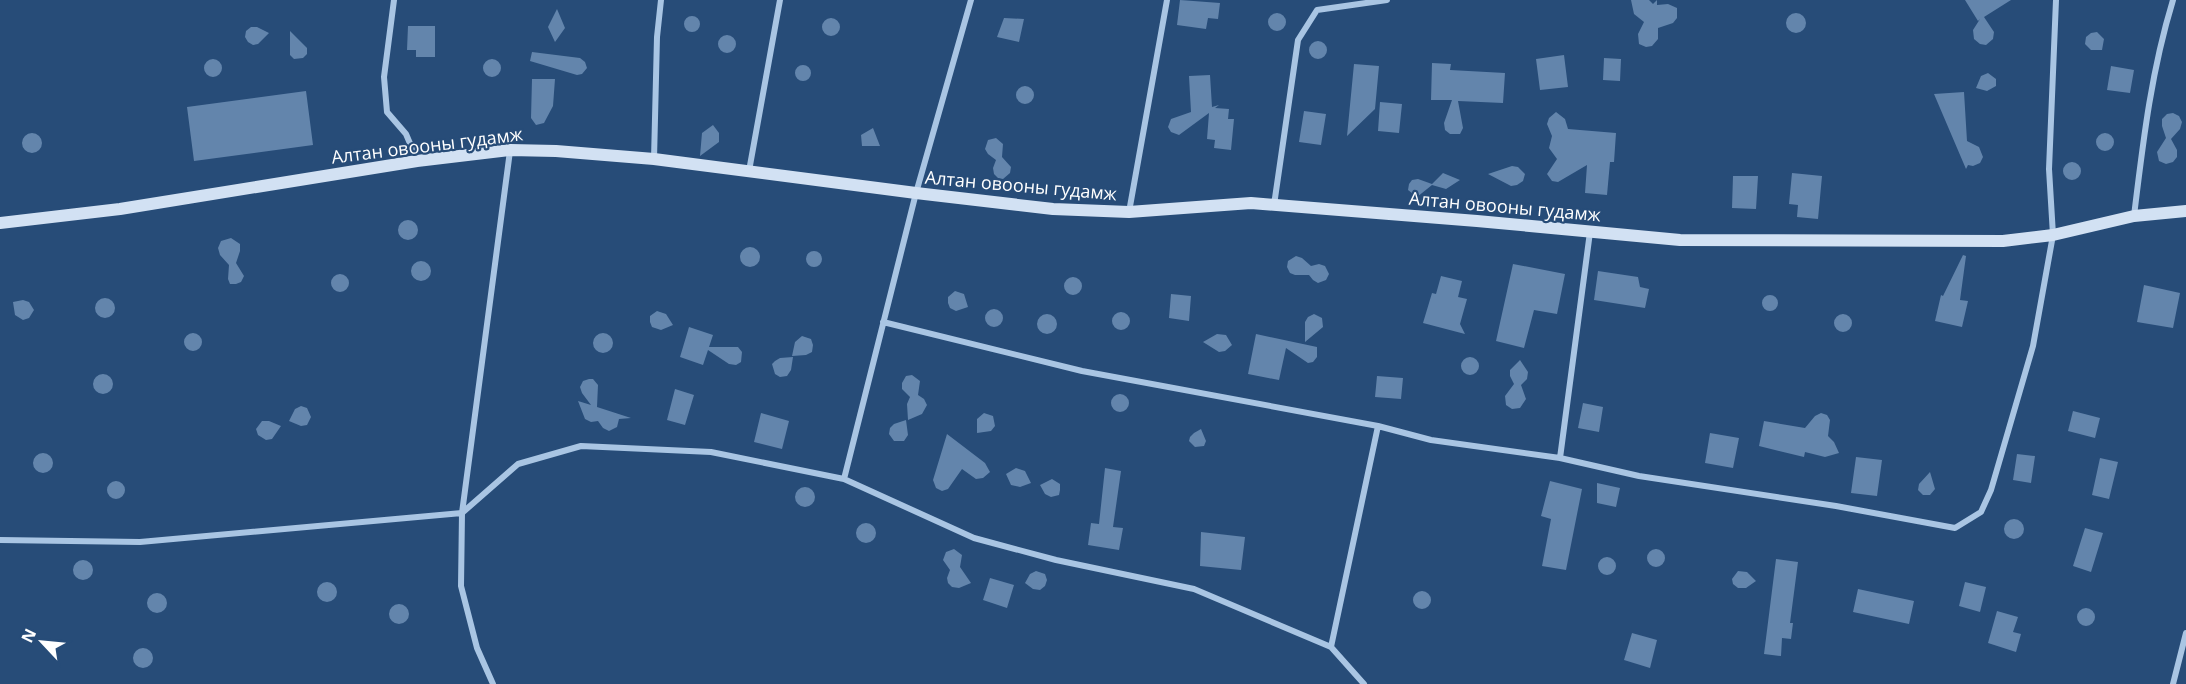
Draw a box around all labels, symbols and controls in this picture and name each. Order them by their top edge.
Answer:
street label: Алтан овооны гудамж [330,121,525,169]
street label: Алтан овооны гудамж [924,165,1119,205]
street label: Алтан овооны гудамж [1408,186,1603,226]
north arrow [12,612,72,672]
text: N [16,625,41,646]

